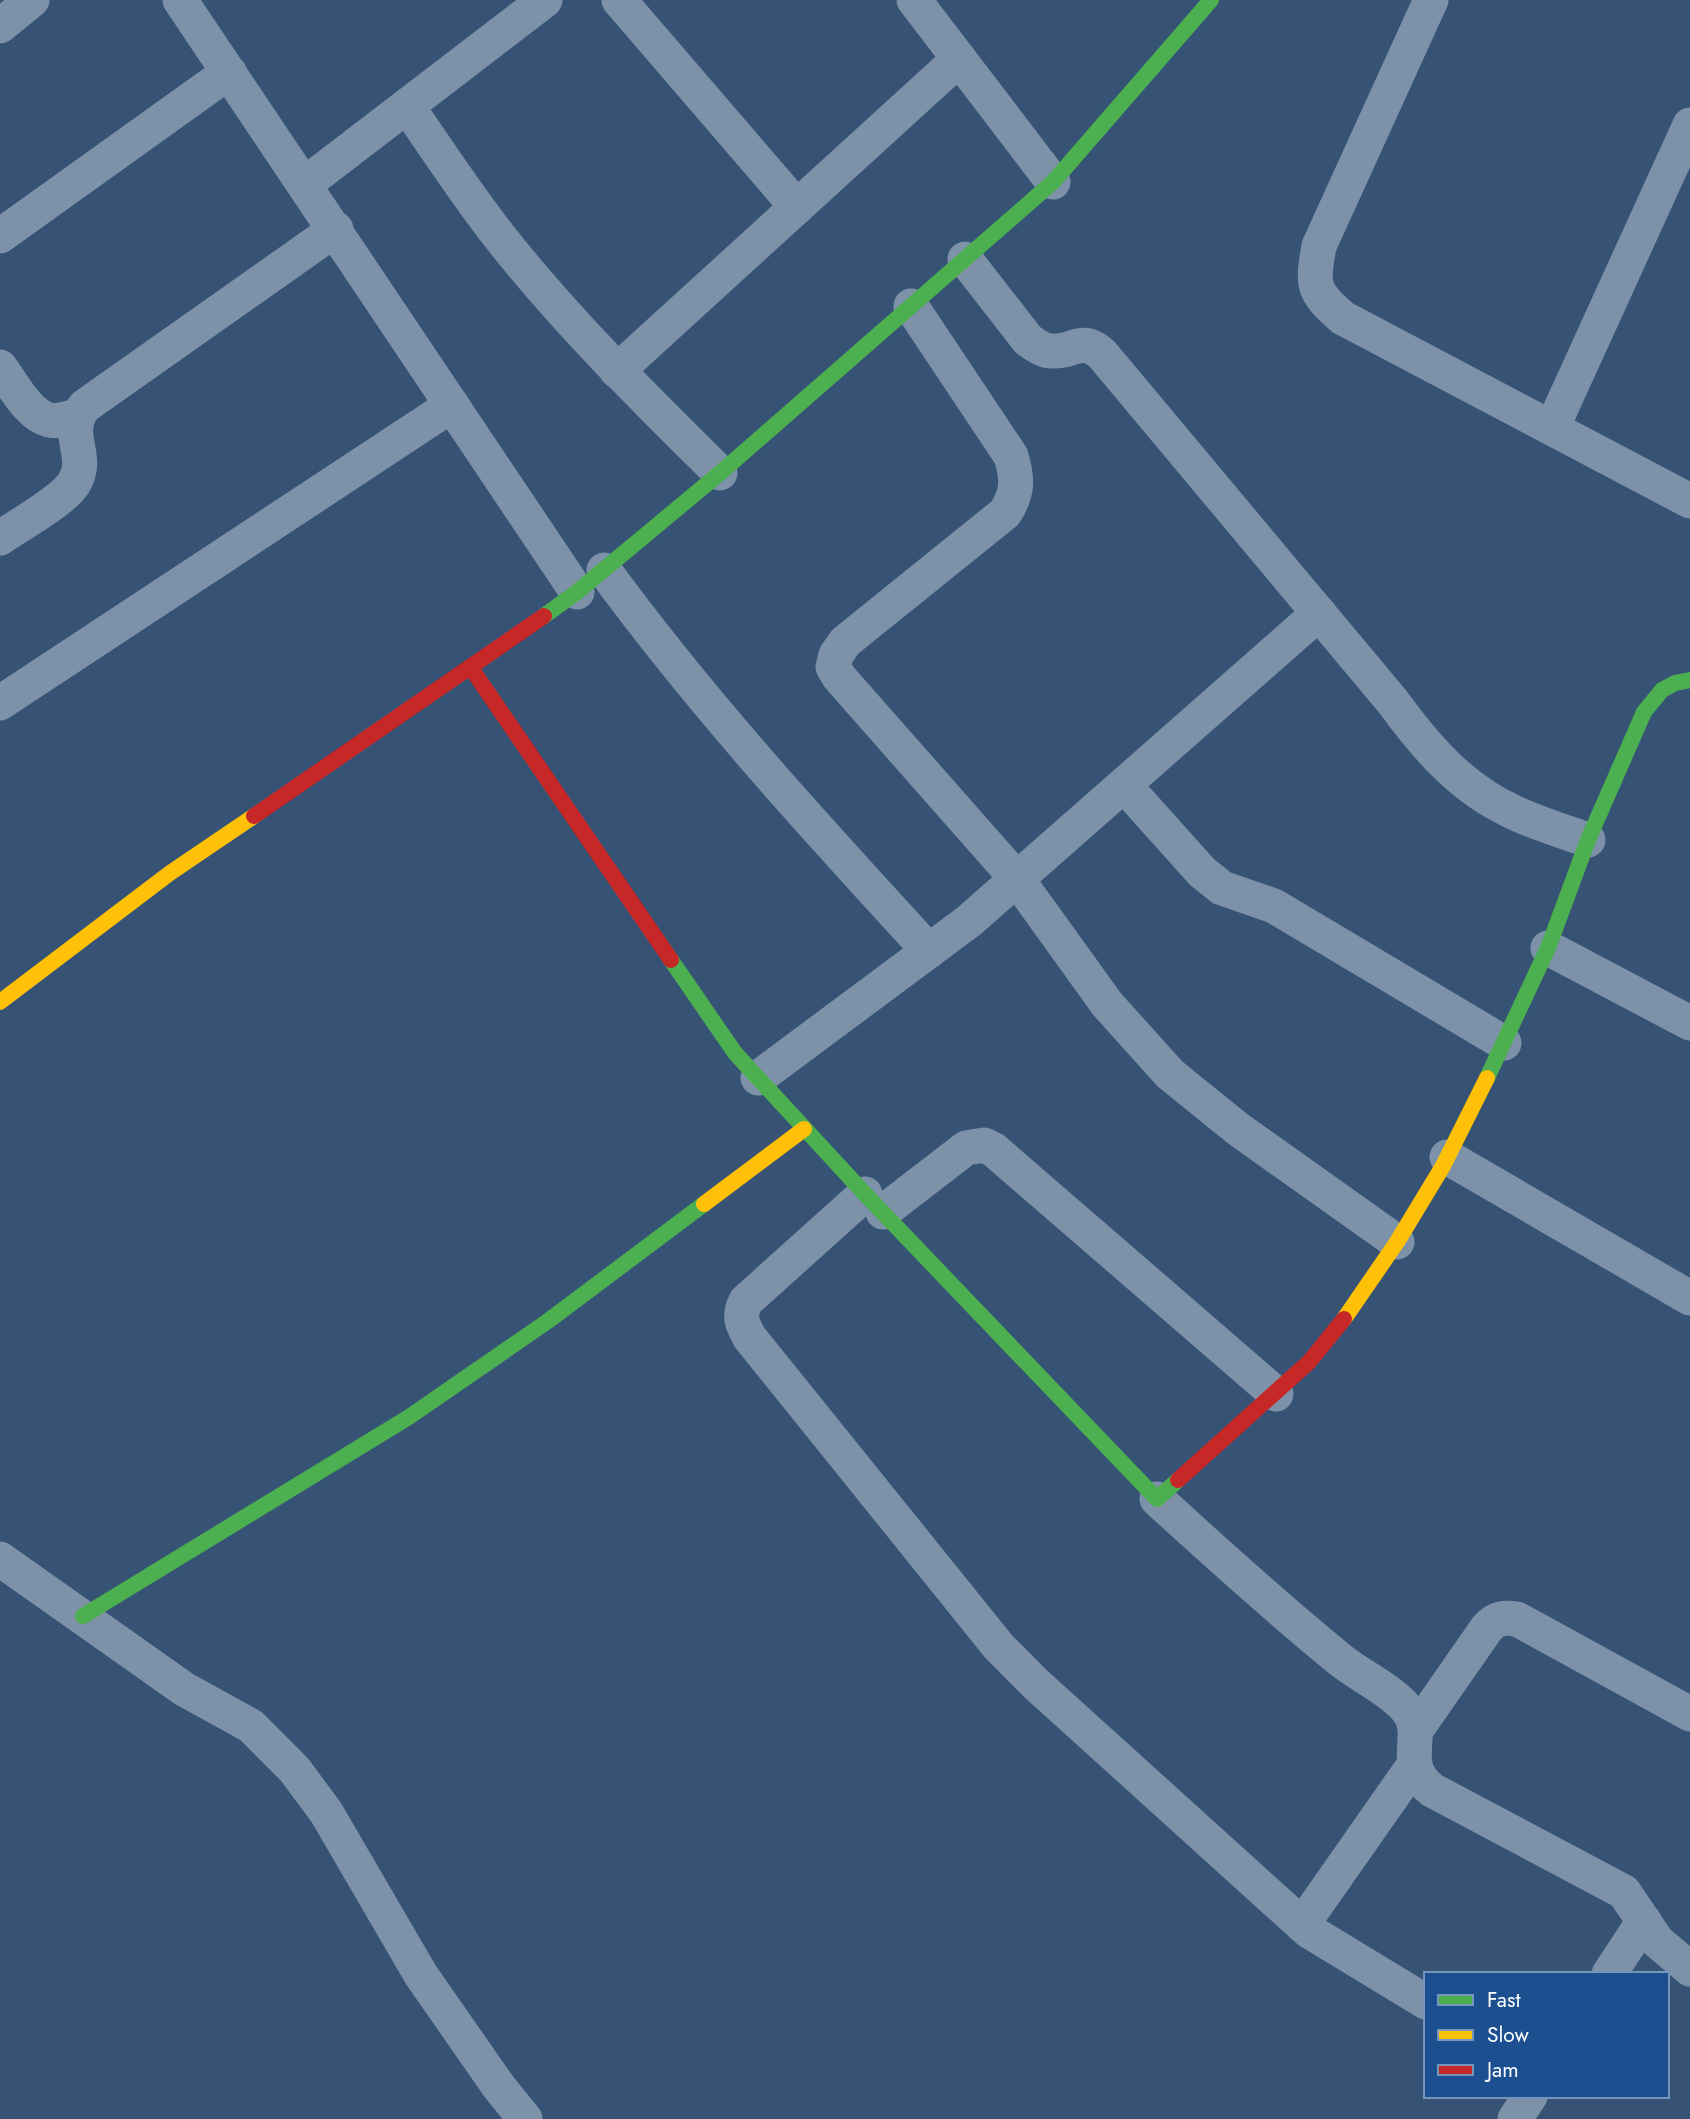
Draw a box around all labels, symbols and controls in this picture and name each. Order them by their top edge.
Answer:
legend [1424,1972,1669,2098]
text: Fast [1487,1985,1520,2015]
text: Slow [1487,2020,1529,2050]
text: Jam [1484,2055,1519,2085]

